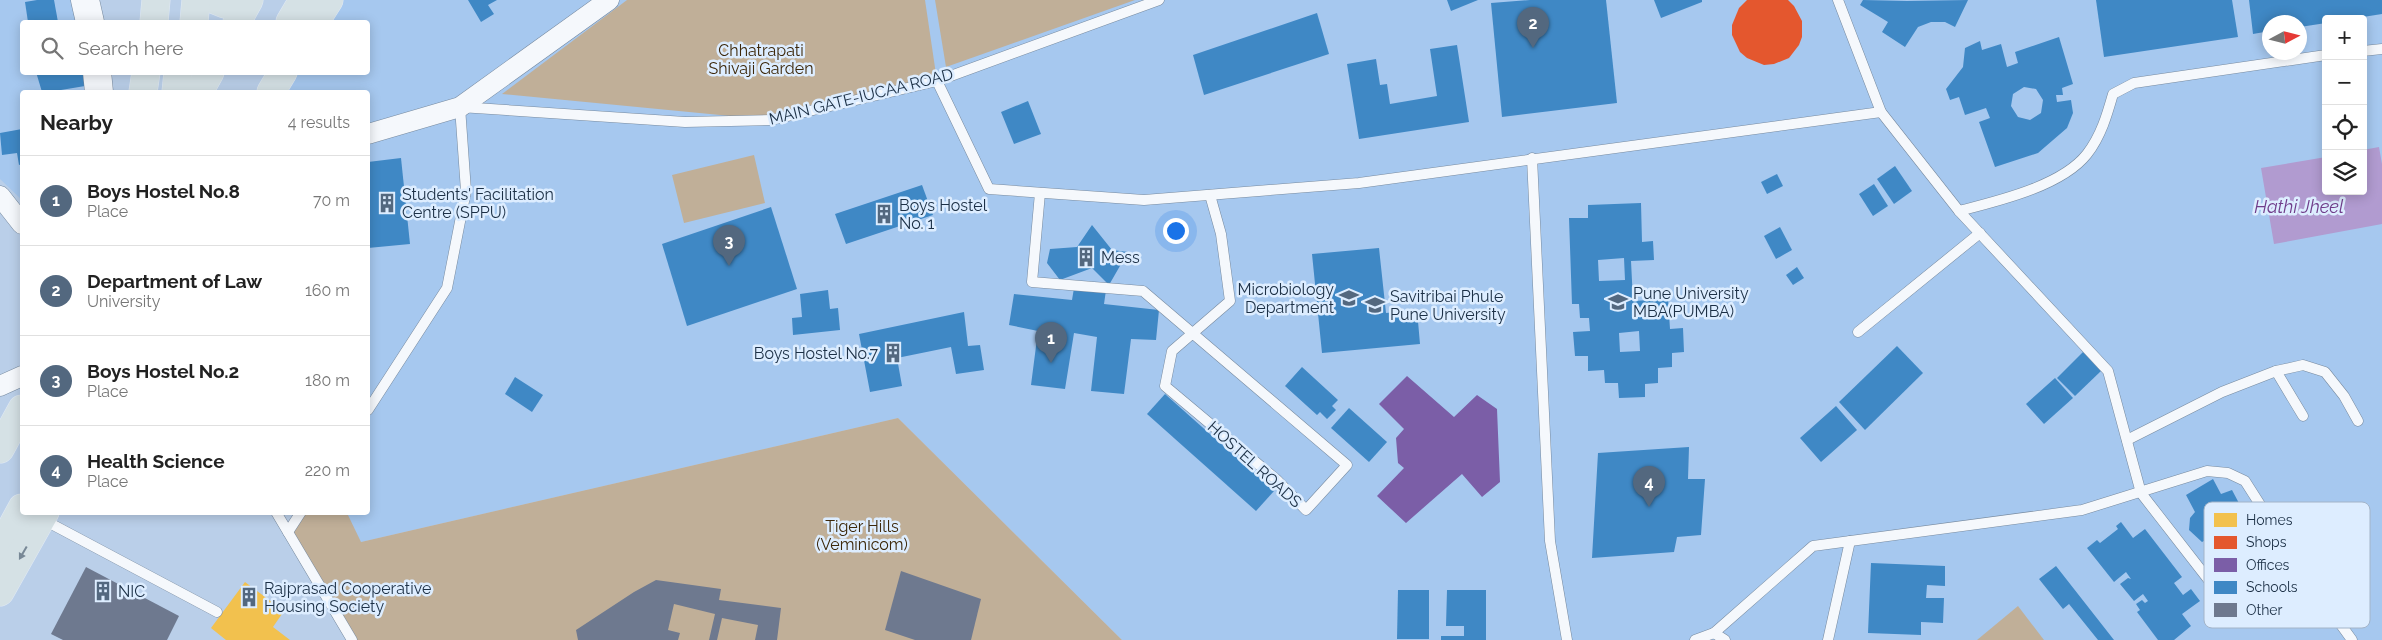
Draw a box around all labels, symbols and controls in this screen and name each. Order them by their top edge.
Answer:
pin: 2 [1517,7,1549,48]
north arrow [2262,15,2307,60]
map controls [2322,15,2367,195]
button: + [2322,15,2367,60]
search box [20,20,370,75]
icon: search [38,34,66,62]
text: Search here [78,37,184,59]
park label: Chhatrapati Shivaji Garden [709,41,813,78]
button: − [2322,60,2367,105]
street label: MAIN GATE-IUCAA ROAD [767,64,955,129]
button: locate [2322,105,2367,150]
text: Nearby [40,110,113,135]
text: 4 results [288,113,350,132]
button: layers [2322,150,2367,195]
text: Boys Hostel No.8 [87,180,240,202]
place label: Students' Facilitation Centre (SPPU) [402,185,554,222]
text: 1 [52,191,60,210]
text: 70 m [313,191,350,210]
building icon: Students' Facilitation Centre (SPPU) [376,192,398,214]
place label: Boys Hostel No. 1 [899,196,988,233]
water label: Hathi Jheel [2254,196,2344,217]
text: Place [87,202,128,221]
building icon: Boys Hostel No. 1 [873,203,895,225]
your location [1163,218,1189,244]
pin: 3 [713,225,745,266]
building icon: Mess [1075,246,1097,268]
place label: Mess [1101,248,1140,267]
text: Department of Law [87,270,262,292]
place label: Microbiology Department [1238,280,1335,317]
text: 2 [51,281,61,300]
text: 160 m [305,281,350,300]
place label: Pune University MBA(PUMBA) [1633,284,1749,321]
school or university icon: Microbiology Department [1338,287,1360,309]
place label: Savitribai Phule Pune University [1390,287,1506,324]
school or university icon: Pune University MBA(PUMBA) [1607,291,1629,313]
text: University [87,292,160,311]
school or university icon: Savitribai Phule Pune University [1364,294,1386,316]
pin: 1 [1035,322,1067,363]
building icon: Boys Hostel No.7 [882,342,904,364]
place label: Boys Hostel No.7 [754,344,878,363]
text: Boys Hostel No.2 [87,360,239,382]
text: 3 [52,371,60,390]
text: 180 m [305,371,350,390]
text: Place [87,382,128,401]
street label: HOSTEL ROADS [1204,417,1306,512]
text: Health Science [87,450,225,472]
text: 4 [51,461,61,480]
text: 220 m [305,461,350,480]
pin: 4 [1633,466,1665,507]
text: Place [87,472,128,491]
legend [2204,502,2370,628]
text: Homes [2246,512,2293,528]
park label: Tiger Hills (Veminicom) [816,517,908,554]
text: Shops [2246,534,2287,550]
one-way arrow [18,546,27,559]
text: Offices [2246,557,2290,573]
place label: Rajprasad Cooperative Housing Society [264,579,431,616]
text: Schools [2246,579,2298,595]
building icon: NIC [92,580,114,602]
place label: NIC [118,582,145,601]
building icon: Rajprasad Cooperative Housing Society [238,586,260,608]
text: Other [2246,602,2283,618]

